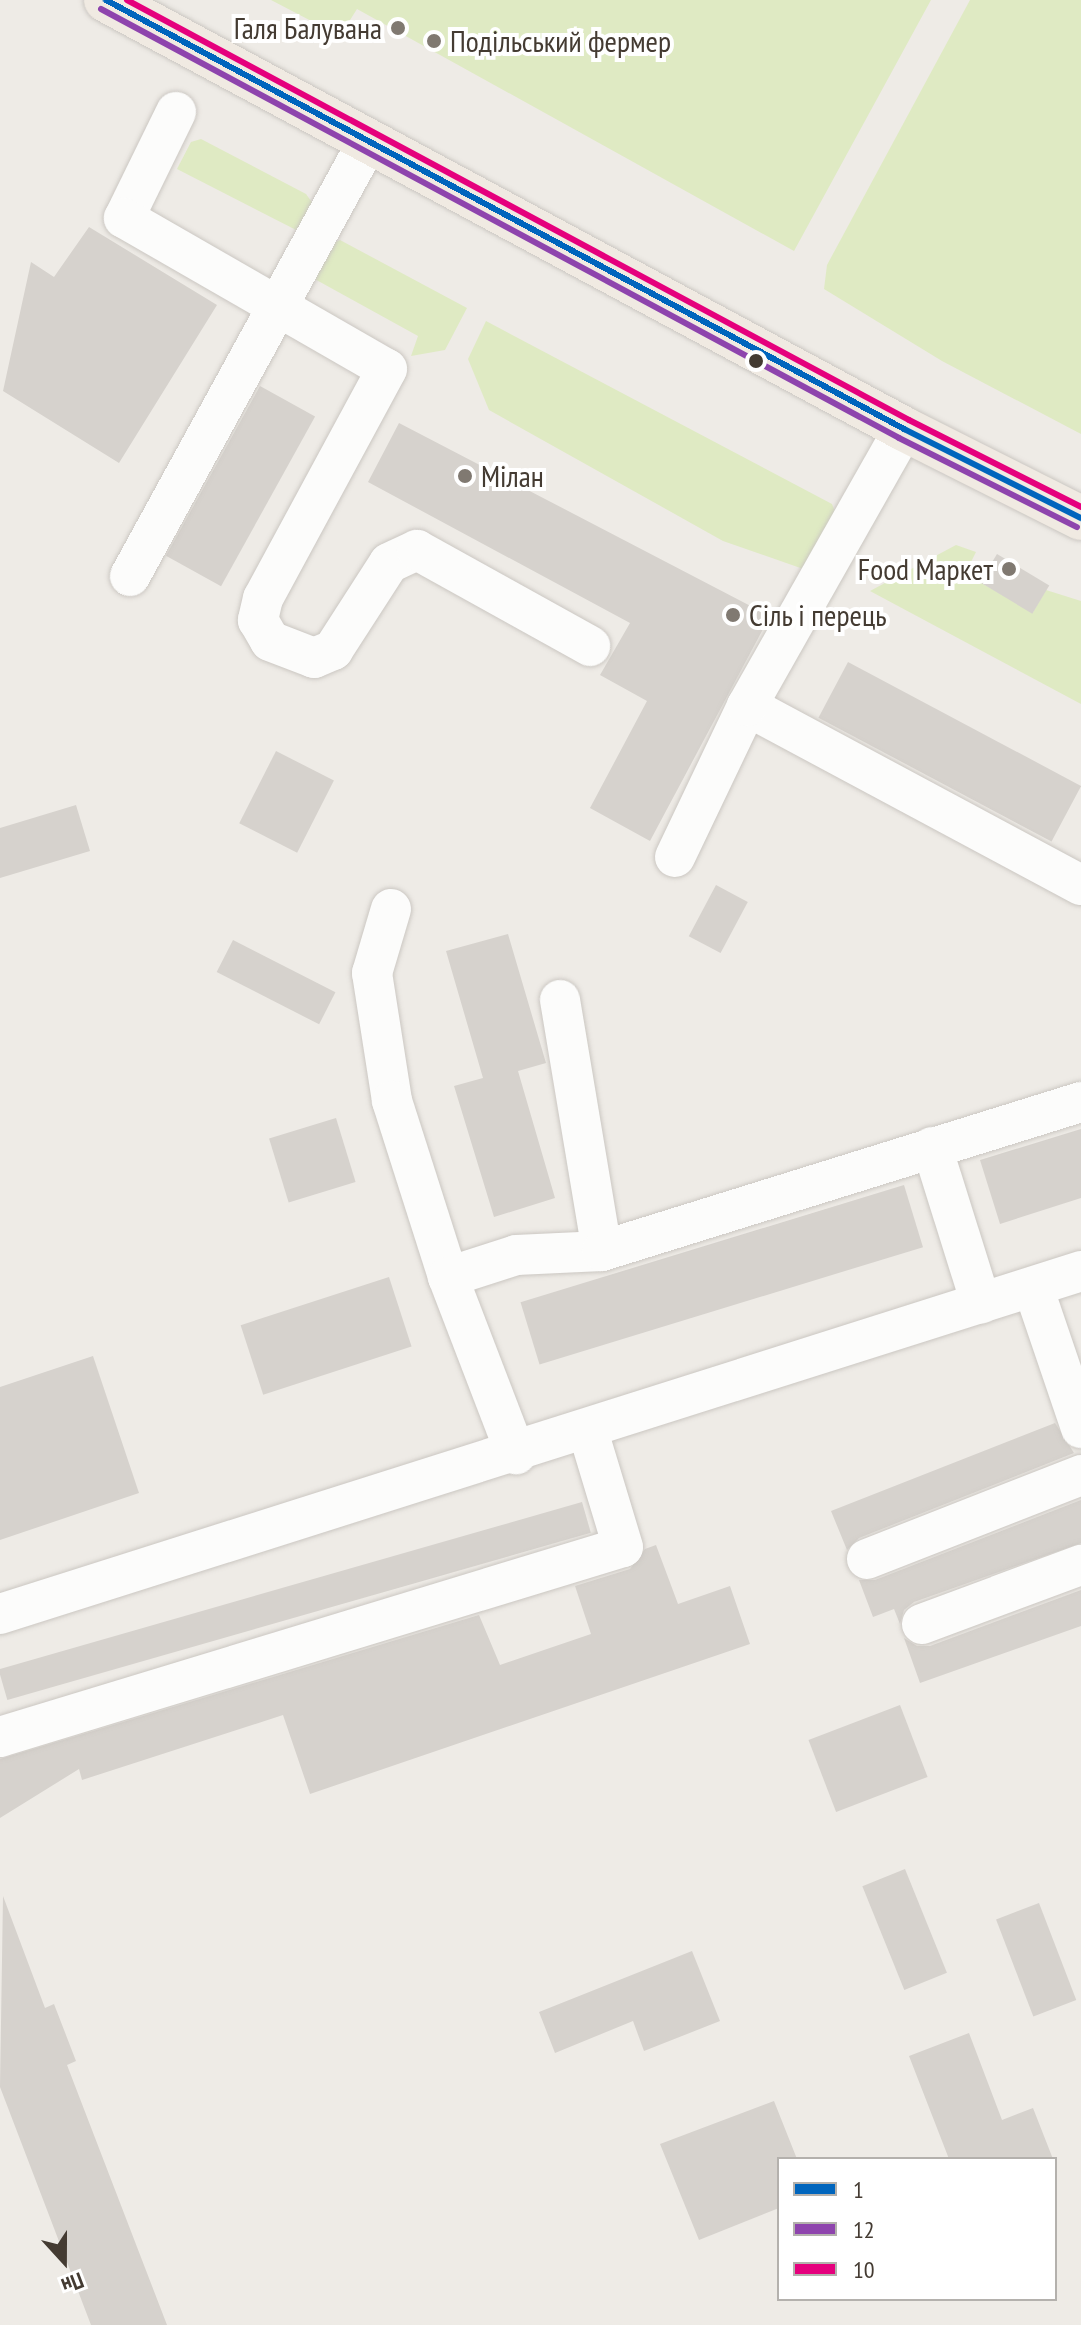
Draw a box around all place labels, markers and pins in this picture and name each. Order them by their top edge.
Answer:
place label: Галя Балувана [234,10,382,46]
marker: Галя Балувана [389,19,407,37]
place label: Подільський фермер [450,23,671,59]
marker: Подільський фермер [425,32,443,50]
unlabelled marker [748,353,764,369]
place label: Мілан [481,458,544,494]
marker: Мілан [456,467,474,485]
place label: Food Маркет [858,551,993,587]
marker: Food Маркет [1000,560,1018,578]
place label: Сіль і перець [749,597,887,633]
marker: Сіль і перець [724,606,742,624]

